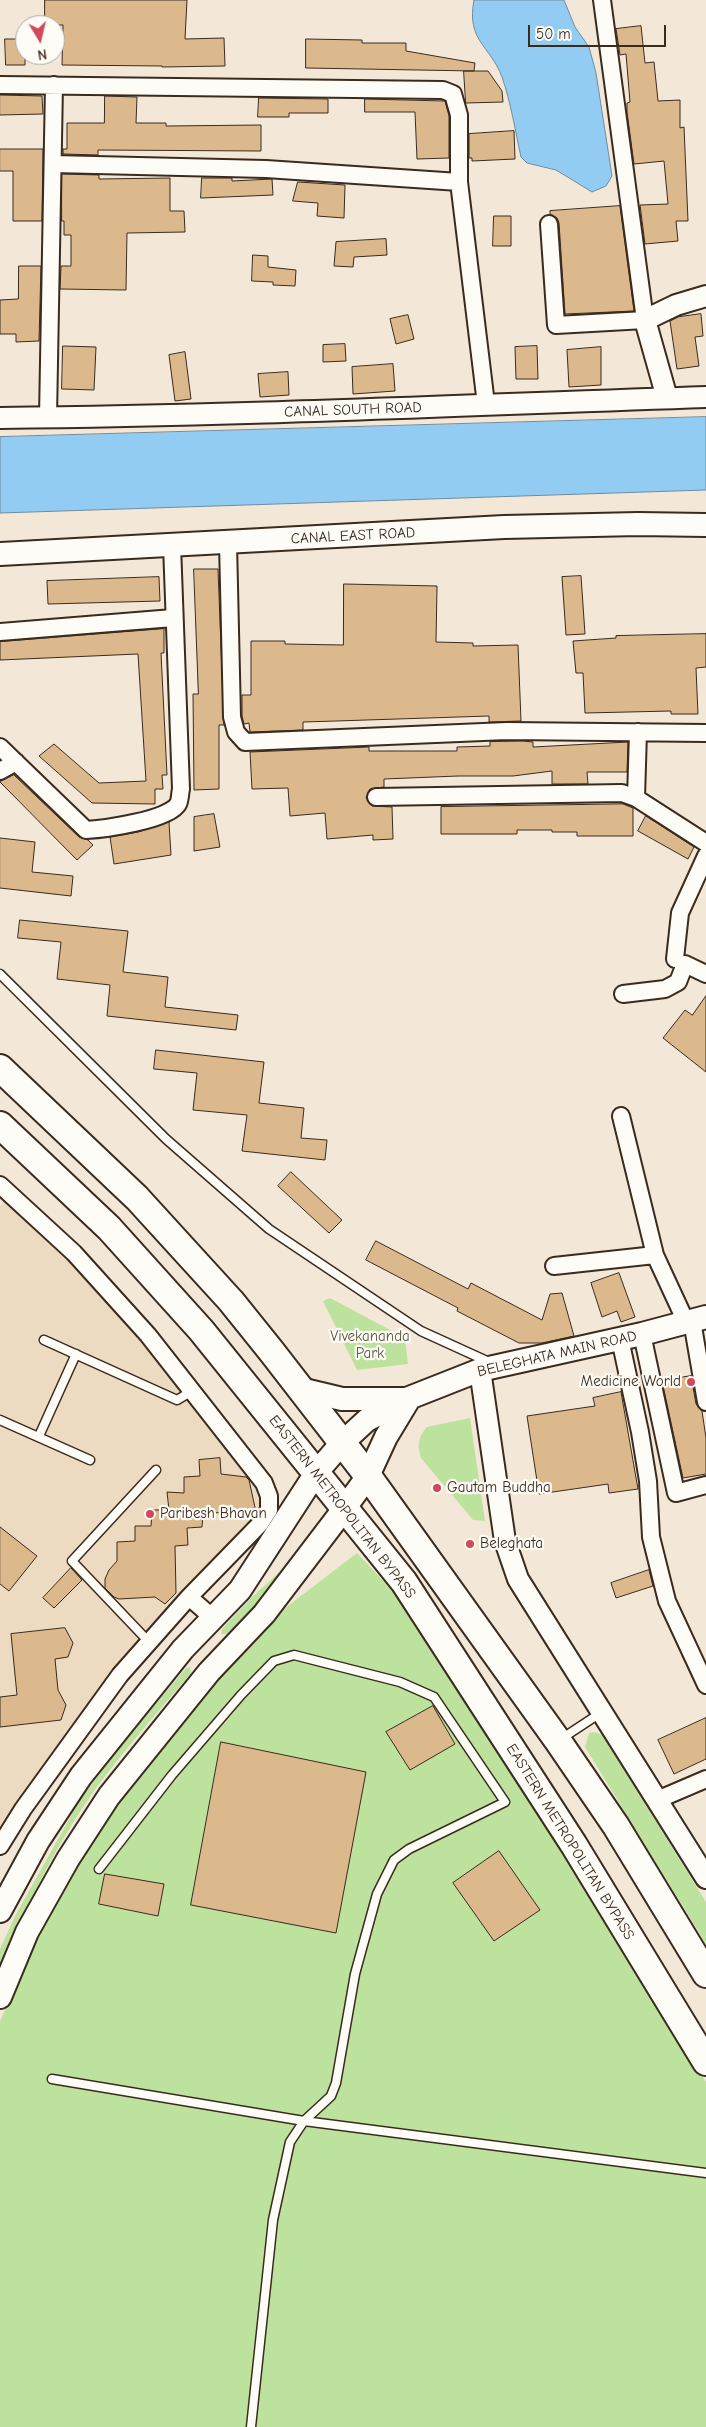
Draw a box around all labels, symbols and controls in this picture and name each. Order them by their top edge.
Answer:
north arrow [15,15,65,65]
scale bar [531,15,668,47]
text: 50 m [536,25,571,43]
text: N [36,45,48,63]
street label: CANAL SOUTH ROAD [284,399,422,421]
street label: CANAL EAST ROAD [290,524,416,548]
street label: BELEGHATA MAIN ROAD [476,1327,638,1381]
park label: Vivekananda Park [330,1328,410,1363]
place label: Medicine World [581,1373,681,1391]
marker: Medicine World [685,1376,697,1388]
street label: EASTERN METROPOLITAN BYPASS [265,1412,419,1602]
place label: Gautam Buddha [447,1479,551,1497]
marker: Gautam Buddha [431,1482,443,1494]
place label: Paribesh Bhavan [160,1505,267,1523]
marker: Paribesh Bhavan [144,1508,156,1520]
place label: Beleghata [480,1535,543,1553]
marker: Beleghata [464,1538,476,1550]
street label: EASTERN METROPOLITAN BYPASS [502,1741,638,1943]

